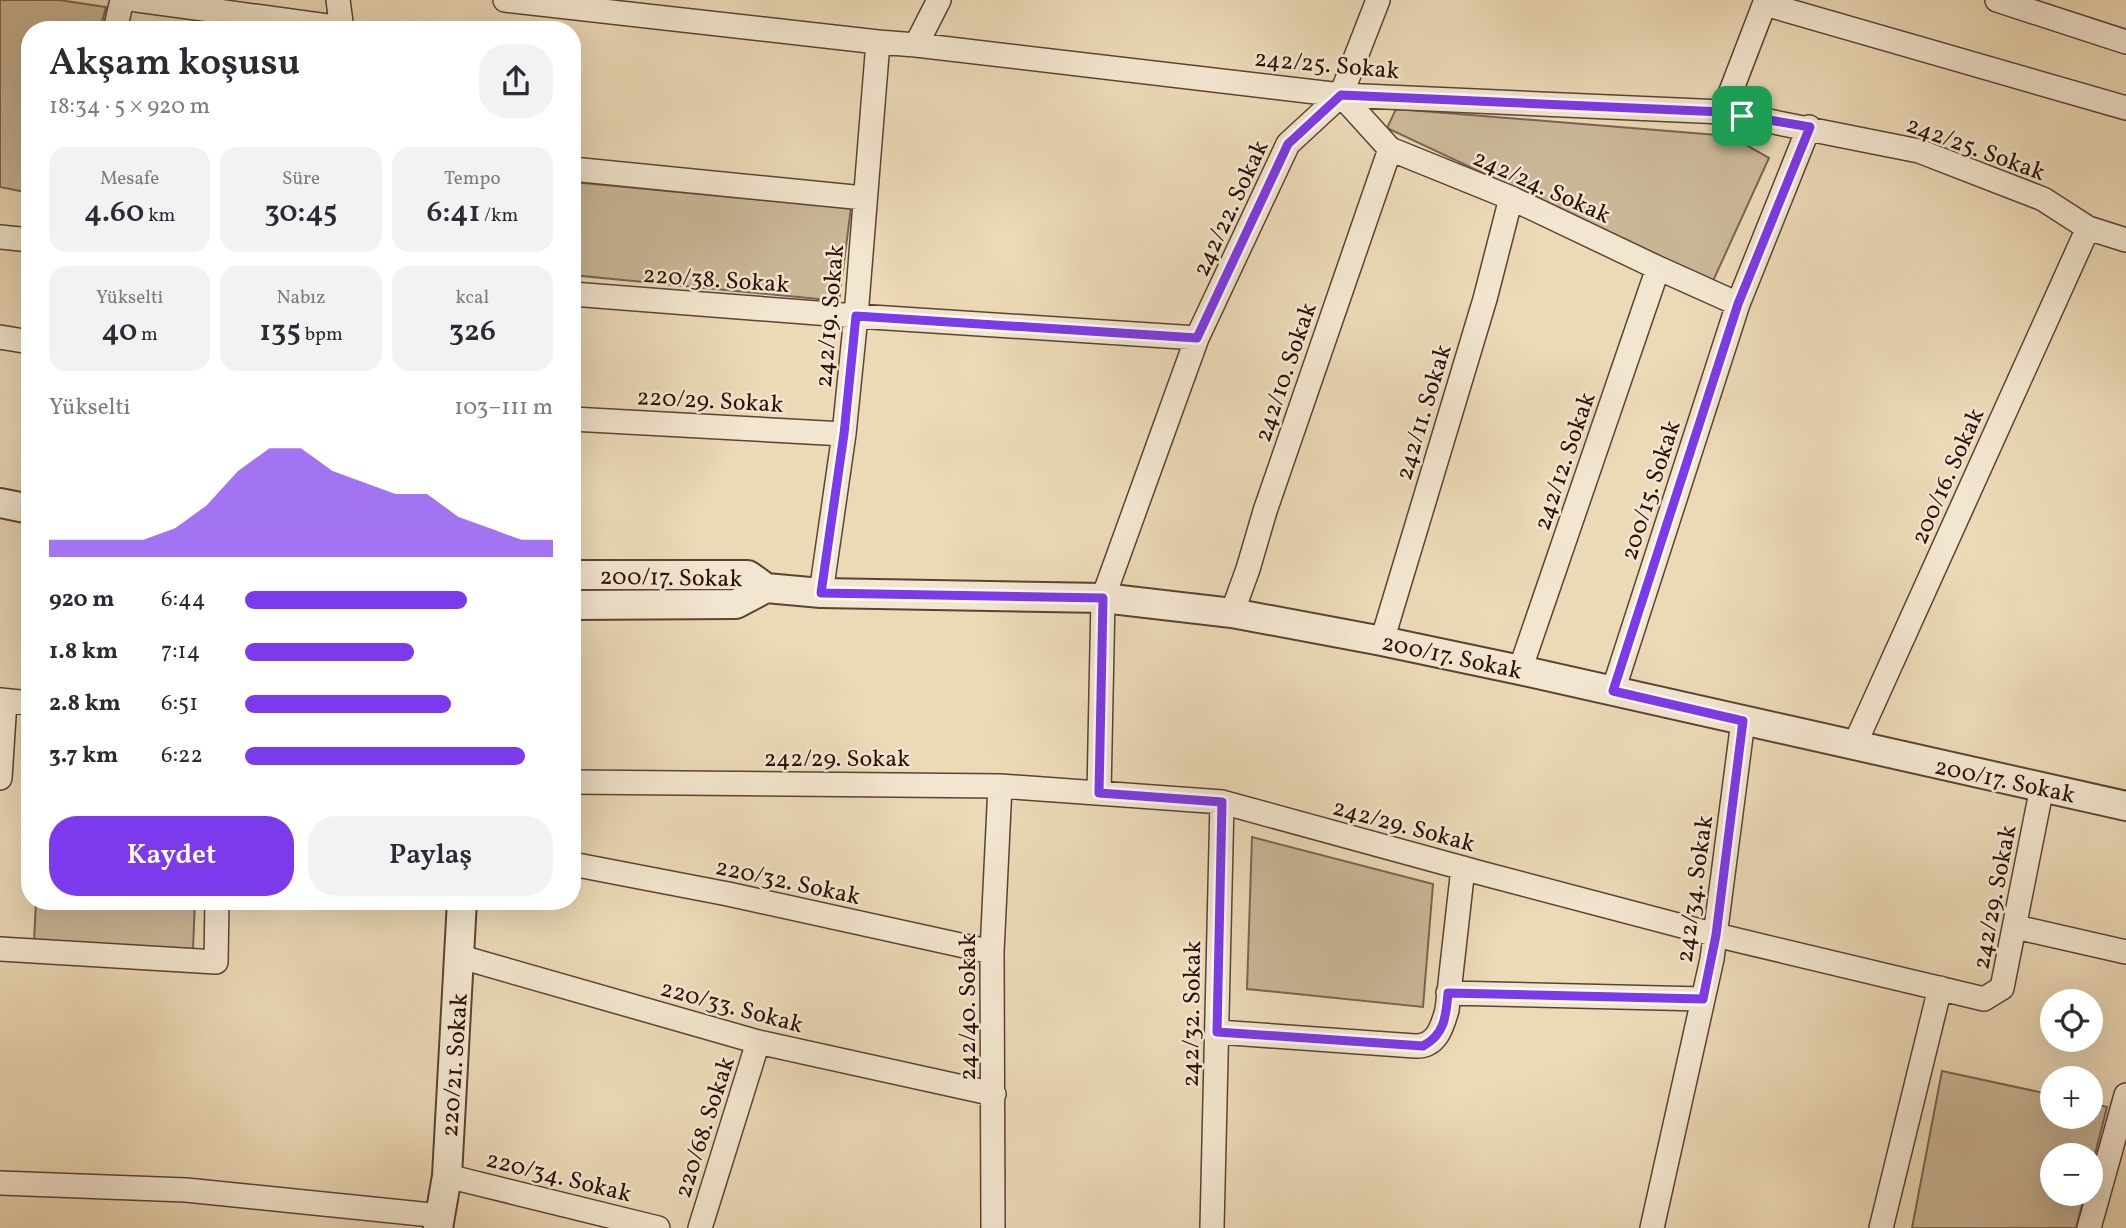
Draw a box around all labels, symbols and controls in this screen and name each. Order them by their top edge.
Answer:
text: Akşam koşusu [49,38,300,91]
street label: 242/25. Sokak [1253,43,1401,89]
button: share [479,44,553,118]
pin [1712,86,1772,146]
text: 18:34 · 5 × 920 m [49,91,210,123]
icon: arrive [1723,97,1761,135]
street label: 242/25. Sokak [1901,109,2050,191]
street label: 242/22. Sokak [1185,135,1278,283]
street label: 242/24. Sokak [1467,142,1616,233]
text: Mesafe [100,166,159,192]
text: Süre [282,166,320,192]
text: Tempo [444,166,501,192]
text: 4.60 [84,192,144,234]
text: 30:45 [265,192,337,234]
text: 6:41 [426,192,480,234]
text: km [144,203,175,229]
text: /km [480,203,518,229]
street label: 242/19. Sokak [808,243,854,389]
street label: 220/38. Sokak [641,259,790,303]
text: Yükselti [96,285,163,311]
text: Nabız [276,285,326,311]
text: kcal [455,285,489,311]
street label: 242/10. Sokak [1247,298,1327,447]
text: 40 [101,311,137,353]
text: 135 [259,311,301,353]
text: 326 [449,311,496,353]
text: m [137,322,158,348]
text: bpm [301,322,343,348]
street label: 242/11. Sokak [1388,340,1462,485]
street label: 220/29. Sokak [636,381,784,423]
street label: 242/12. Sokak [1526,388,1605,535]
text: Yükselti [49,392,130,424]
text: 103–111 m [454,392,553,424]
street label: 200/16. Sokak [1904,403,1994,550]
street label: 200/15. Sokak [1613,416,1691,565]
street label: 200/17. Sokak [599,561,743,597]
text: 920 m [49,584,115,616]
text: 6:44 [161,584,206,616]
street label: 200/17. Sokak [1378,626,1525,689]
text: 1.8 km [49,636,118,668]
text: 7:14 [161,636,200,668]
text: 2.8 km [49,688,121,720]
text: 6:51 [161,688,198,720]
text: 3.7 km [49,740,118,772]
text: 6:22 [161,740,203,772]
street label: 242/29. Sokak [764,743,910,777]
street label: 200/17. Sokak [1931,750,2078,813]
street label: 242/29. Sokak [1328,792,1479,862]
street label: 242/34. Sokak [1669,813,1723,965]
button: Kaydet [49,816,294,896]
button: Paylaş [308,816,553,896]
street label: 242/29. Sokak [1965,822,2027,972]
street label: 220/32. Sokak [712,851,863,915]
street label: 242/40. Sokak [952,933,986,1081]
street label: 242/32. Sokak [1175,940,1211,1088]
street label: 220/33. Sokak [656,973,807,1043]
map controls [2040,989,2103,1206]
button: locate [2040,989,2103,1052]
street label: 220/21. Sokak [434,992,478,1138]
street label: 220/68. Sokak [667,1053,745,1203]
button: + [2040,1066,2103,1129]
street label: 220/34. Sokak [482,1143,635,1212]
button: − [2040,1143,2103,1206]

